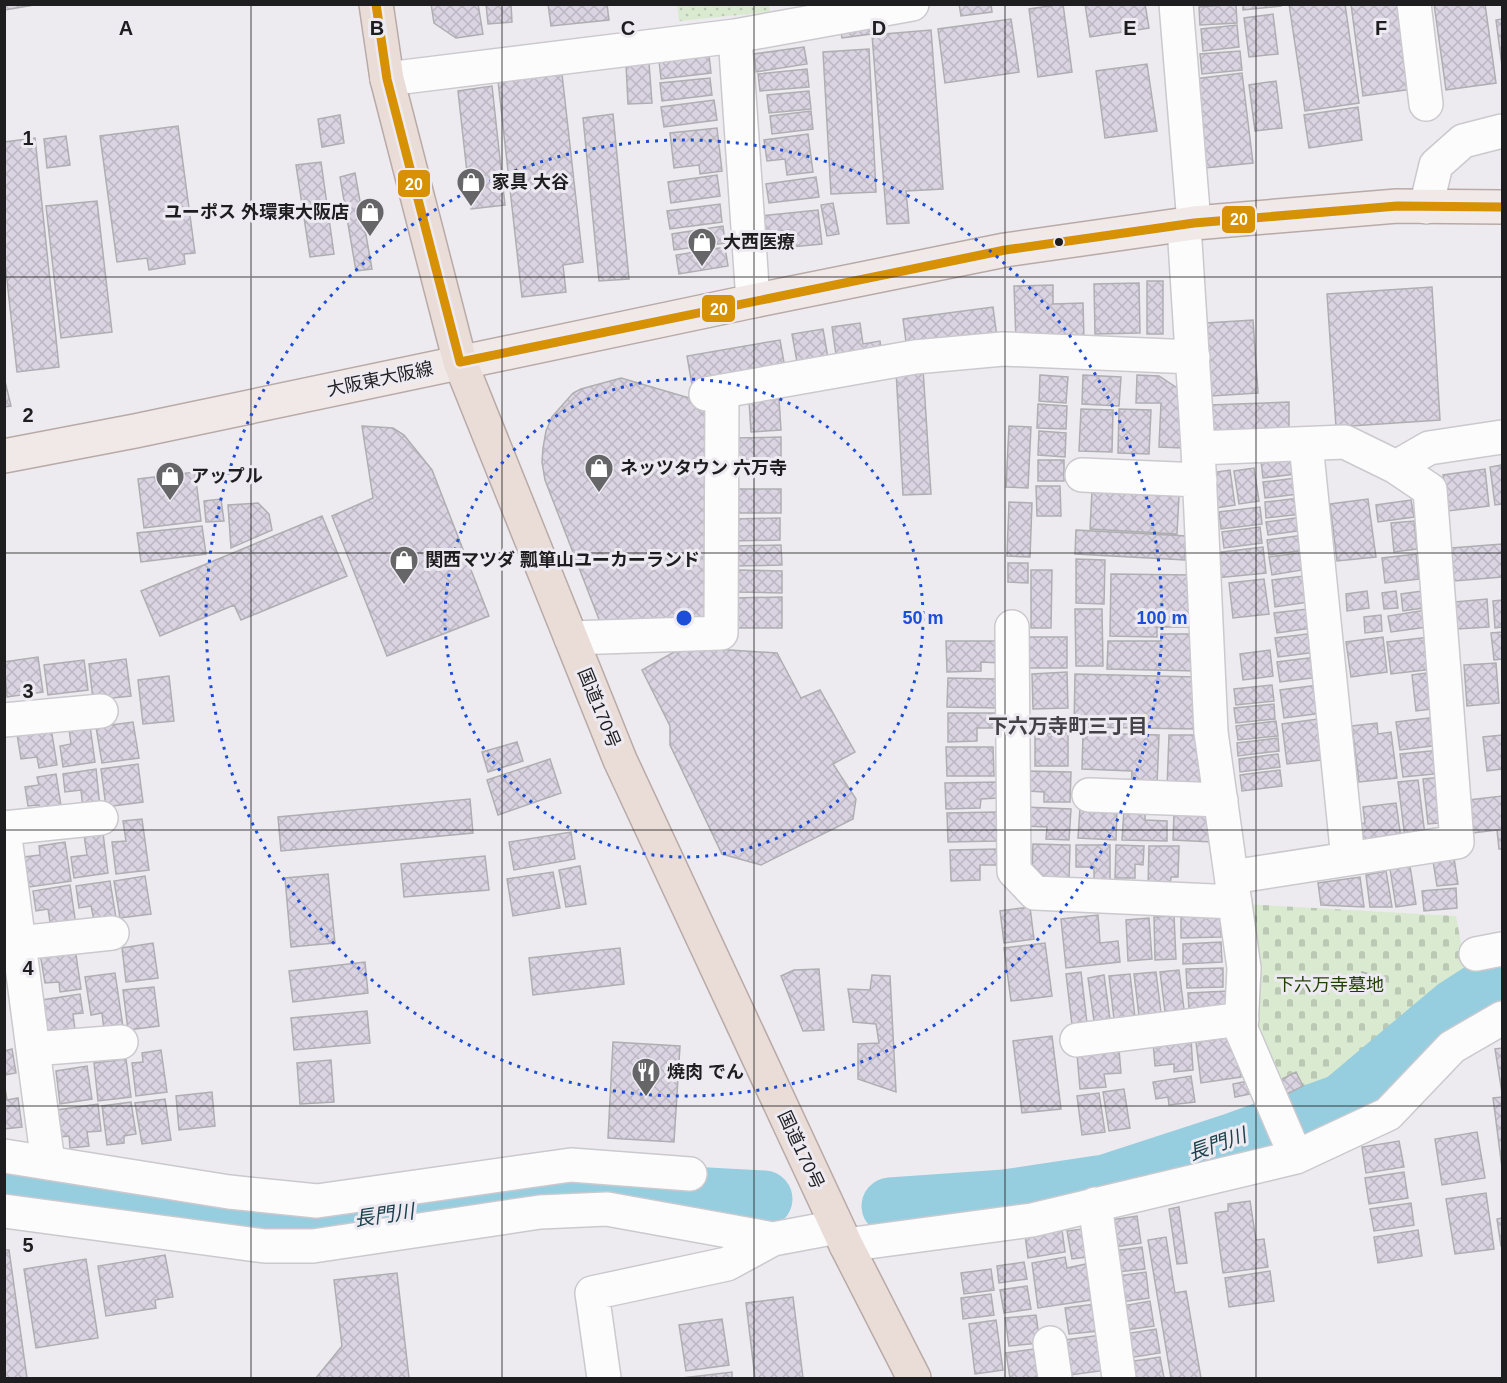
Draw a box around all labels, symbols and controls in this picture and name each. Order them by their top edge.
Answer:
text: A [119,17,133,39]
text: B [370,17,384,39]
text: C [621,17,635,39]
text: D [872,17,886,39]
text: E [1123,17,1137,39]
text: F [1375,17,1387,39]
text: 1 [22,127,34,149]
shop icon: 家具 大谷 [455,166,487,208]
line badge: 20 [397,169,431,198]
place label: 家具 大谷 [492,172,569,192]
text: 20 [405,176,423,193]
shop icon: ユーポス 外環東大阪店 [354,196,386,238]
place label: ユーポス 外環東大阪店 [164,202,349,222]
line badge: 20 [1221,205,1256,234]
text: 20 [1230,211,1248,228]
shop icon: 大西医療 [686,226,718,268]
place label: 大西医療 [723,232,795,252]
unlabelled marker [1053,236,1065,248]
line badge: 20 [701,294,736,323]
text: 20 [710,301,728,318]
street label: 大阪東大阪線 [325,358,435,400]
text: 2 [22,404,34,426]
shop icon: ネッツタウン 六万寺 [583,452,615,494]
place label: ネッツタウン 六万寺 [620,458,787,478]
shop icon: アップル [154,460,186,502]
place label: アップル [191,466,263,486]
shop icon: 関西マツダ 瓢箪山ユーカーランド [388,544,420,586]
place label: 関西マツダ 瓢箪山ユーカーランド [425,550,700,570]
centre of rings [674,608,694,628]
text: 50 m [902,608,944,628]
text: 100 m [1136,608,1188,628]
street label: 国道170号 [574,665,624,751]
text: 3 [22,680,34,702]
district label: 下六万寺町三丁目 [988,715,1148,737]
text: 4 [22,957,34,979]
park label: 下六万寺墓地 [1276,975,1384,995]
restaurant icon: 焼肉 でん [630,1056,662,1098]
place label: 焼肉 でん [667,1062,744,1082]
street label: 国道170号 [774,1108,828,1192]
water label: 長門川 [1185,1123,1251,1164]
water label: 長門川 [353,1200,417,1230]
text: 5 [22,1234,34,1256]

